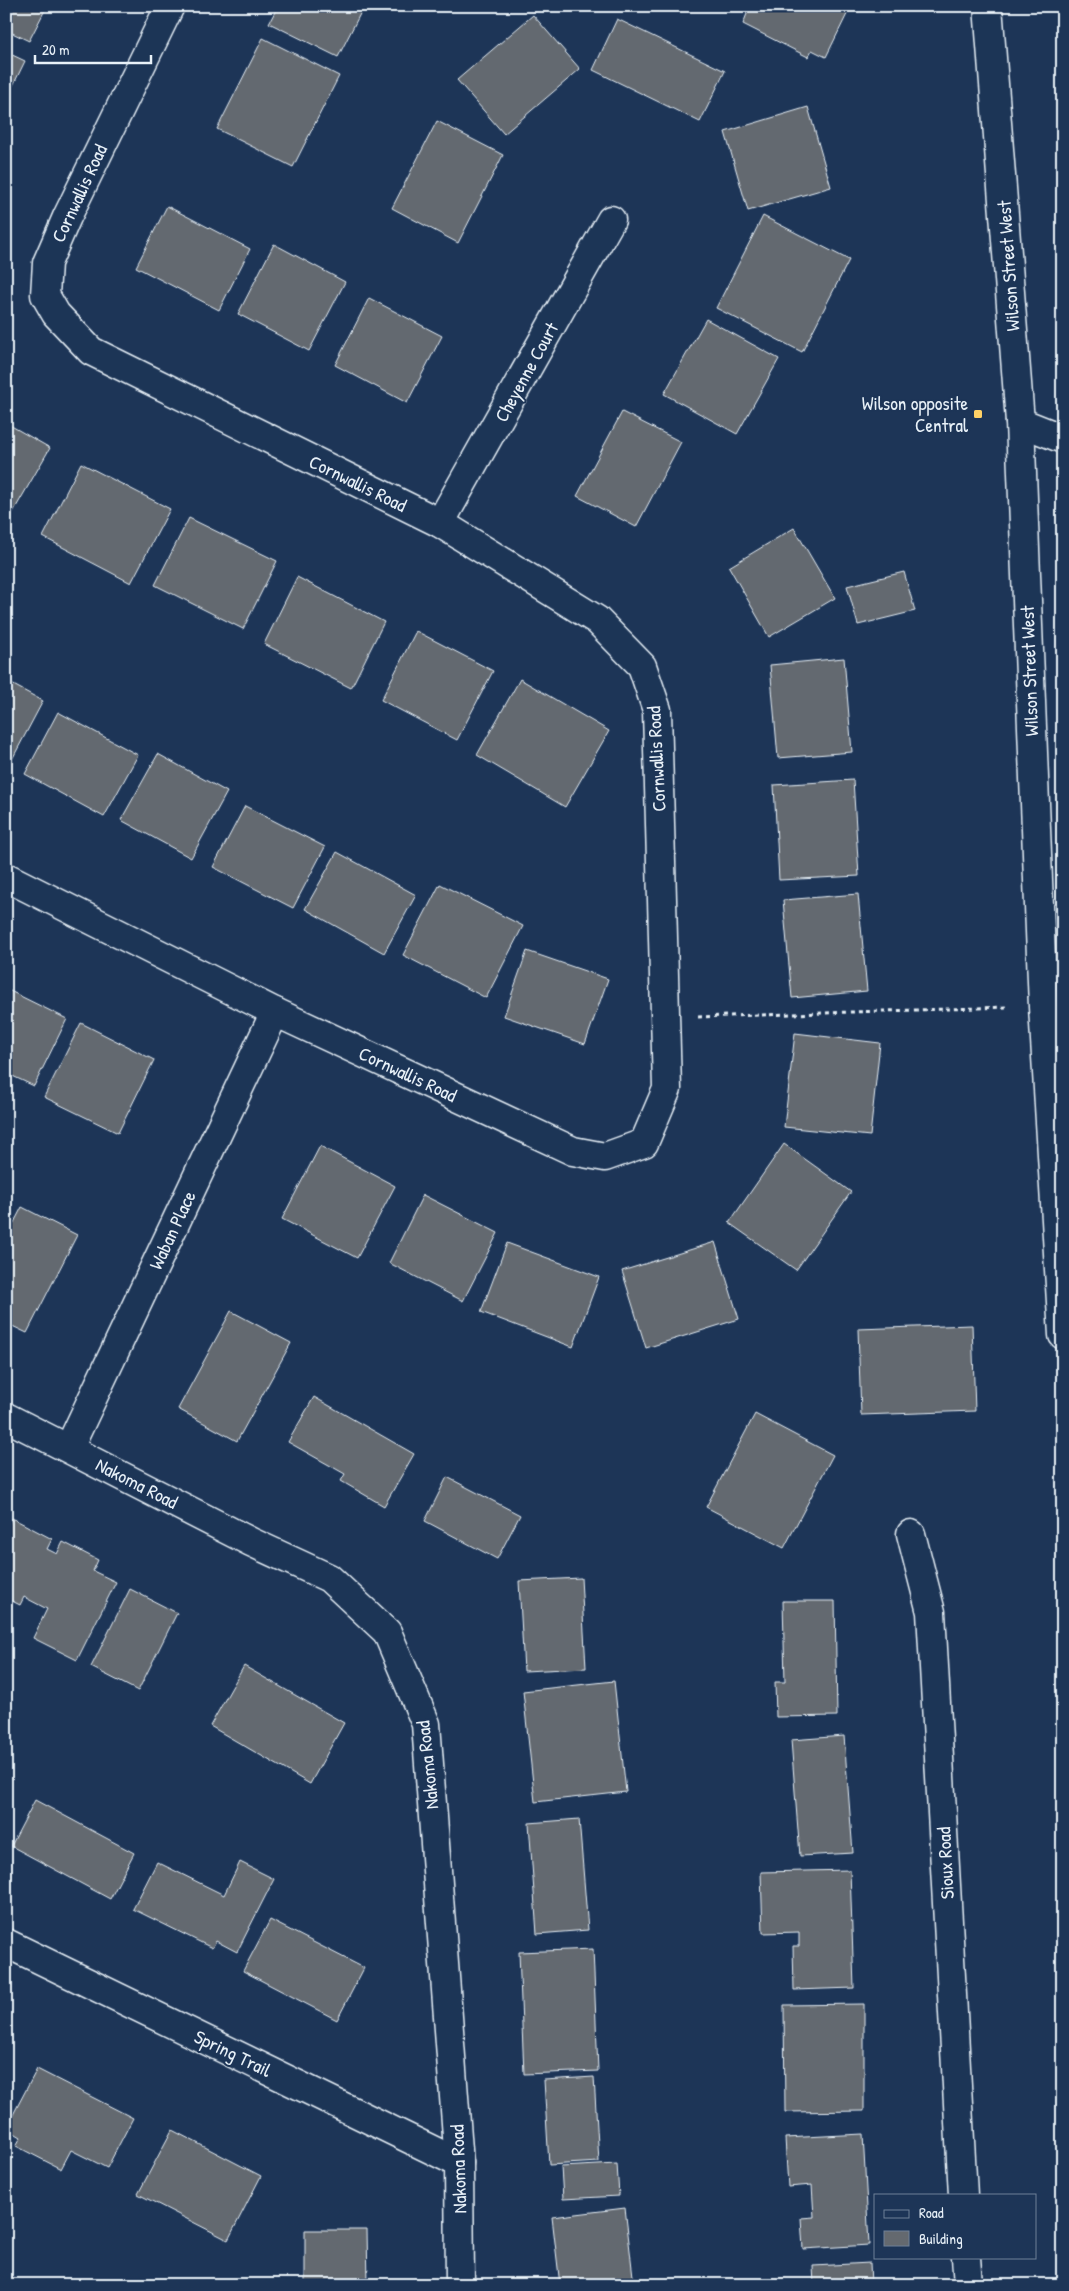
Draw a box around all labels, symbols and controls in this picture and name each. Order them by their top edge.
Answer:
scale bar [35,32,151,64]
text: 20 m [42,39,69,60]
street label: Cornwallis Road [45,139,113,246]
street label: Wilson Street West [990,199,1026,332]
street label: Cheyenne Court [488,317,564,426]
place label: Wilson opposite Central [862,390,969,438]
marker: Wilson opposite Central [972,408,984,420]
street label: Cornwallis Road [305,448,412,518]
street label: Wilson Street West [1014,605,1044,737]
street label: Cornwallis Road [640,705,672,812]
street label: Cornwallis Road [355,1040,462,1108]
street label: Waban Place [142,1186,202,1274]
street label: Nakoma Road [91,1451,183,1515]
street label: Nakoma Road [409,1719,445,1811]
street label: Sioux Road [930,1826,960,1900]
street label: Spring Trail [190,2023,277,2083]
street label: Nakoma Road [443,2123,473,2214]
legend [874,2194,1036,2258]
text: Road [919,2202,944,2223]
text: Building [919,2228,963,2249]

